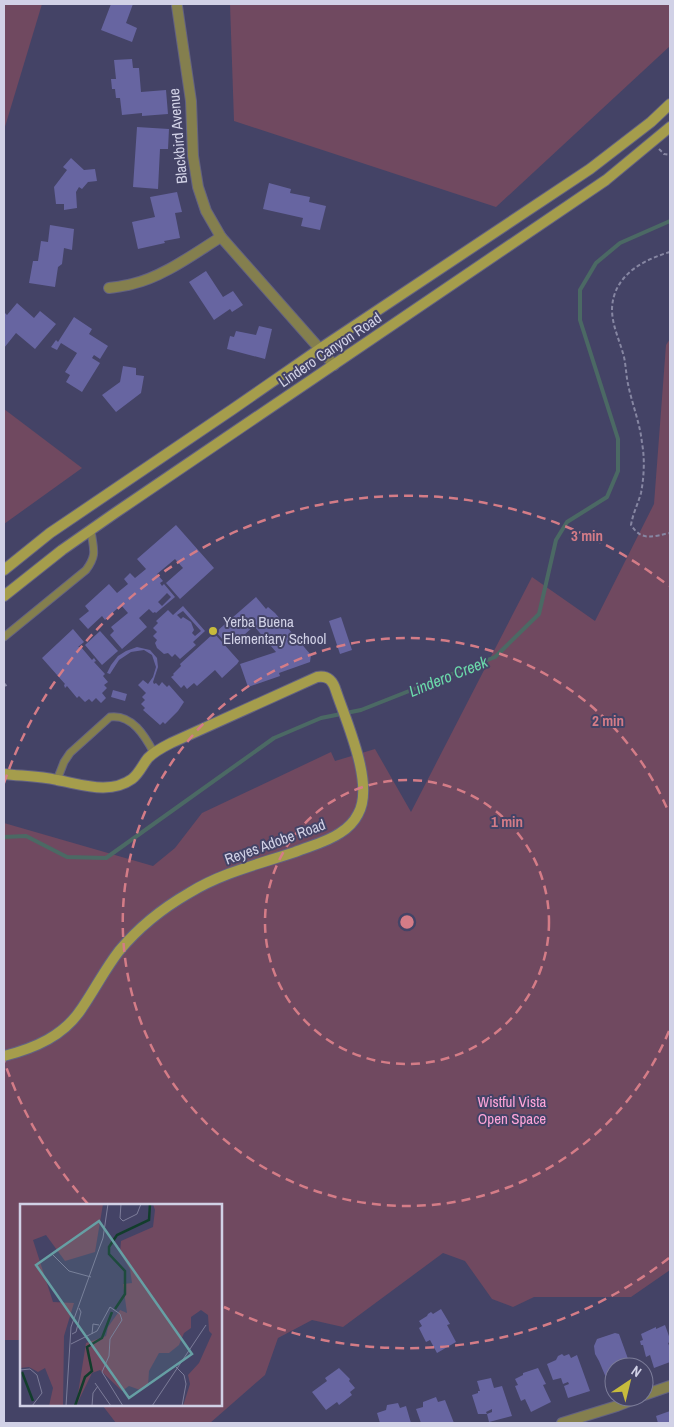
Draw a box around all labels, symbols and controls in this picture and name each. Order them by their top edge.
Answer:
street label: Blackbird Avenue [163,87,192,185]
street label: Lindero Canyon Road [274,307,385,392]
text: 3 min [571,525,603,546]
place label: Yerba Buena Elementary School [223,611,326,649]
marker: Yerba Buena Elementary School [207,625,219,637]
water label: Lindero Creek [405,650,491,702]
text: 2 min [592,710,624,731]
text: 1 min [491,811,523,832]
street label: Reyes Adobe Road [221,814,328,870]
centre of rings [398,913,416,931]
park label: Wistful Vista Open Space [478,1091,547,1129]
inset map [20,1204,222,1407]
north arrow [604,1357,654,1407]
text: N [628,1362,645,1381]

